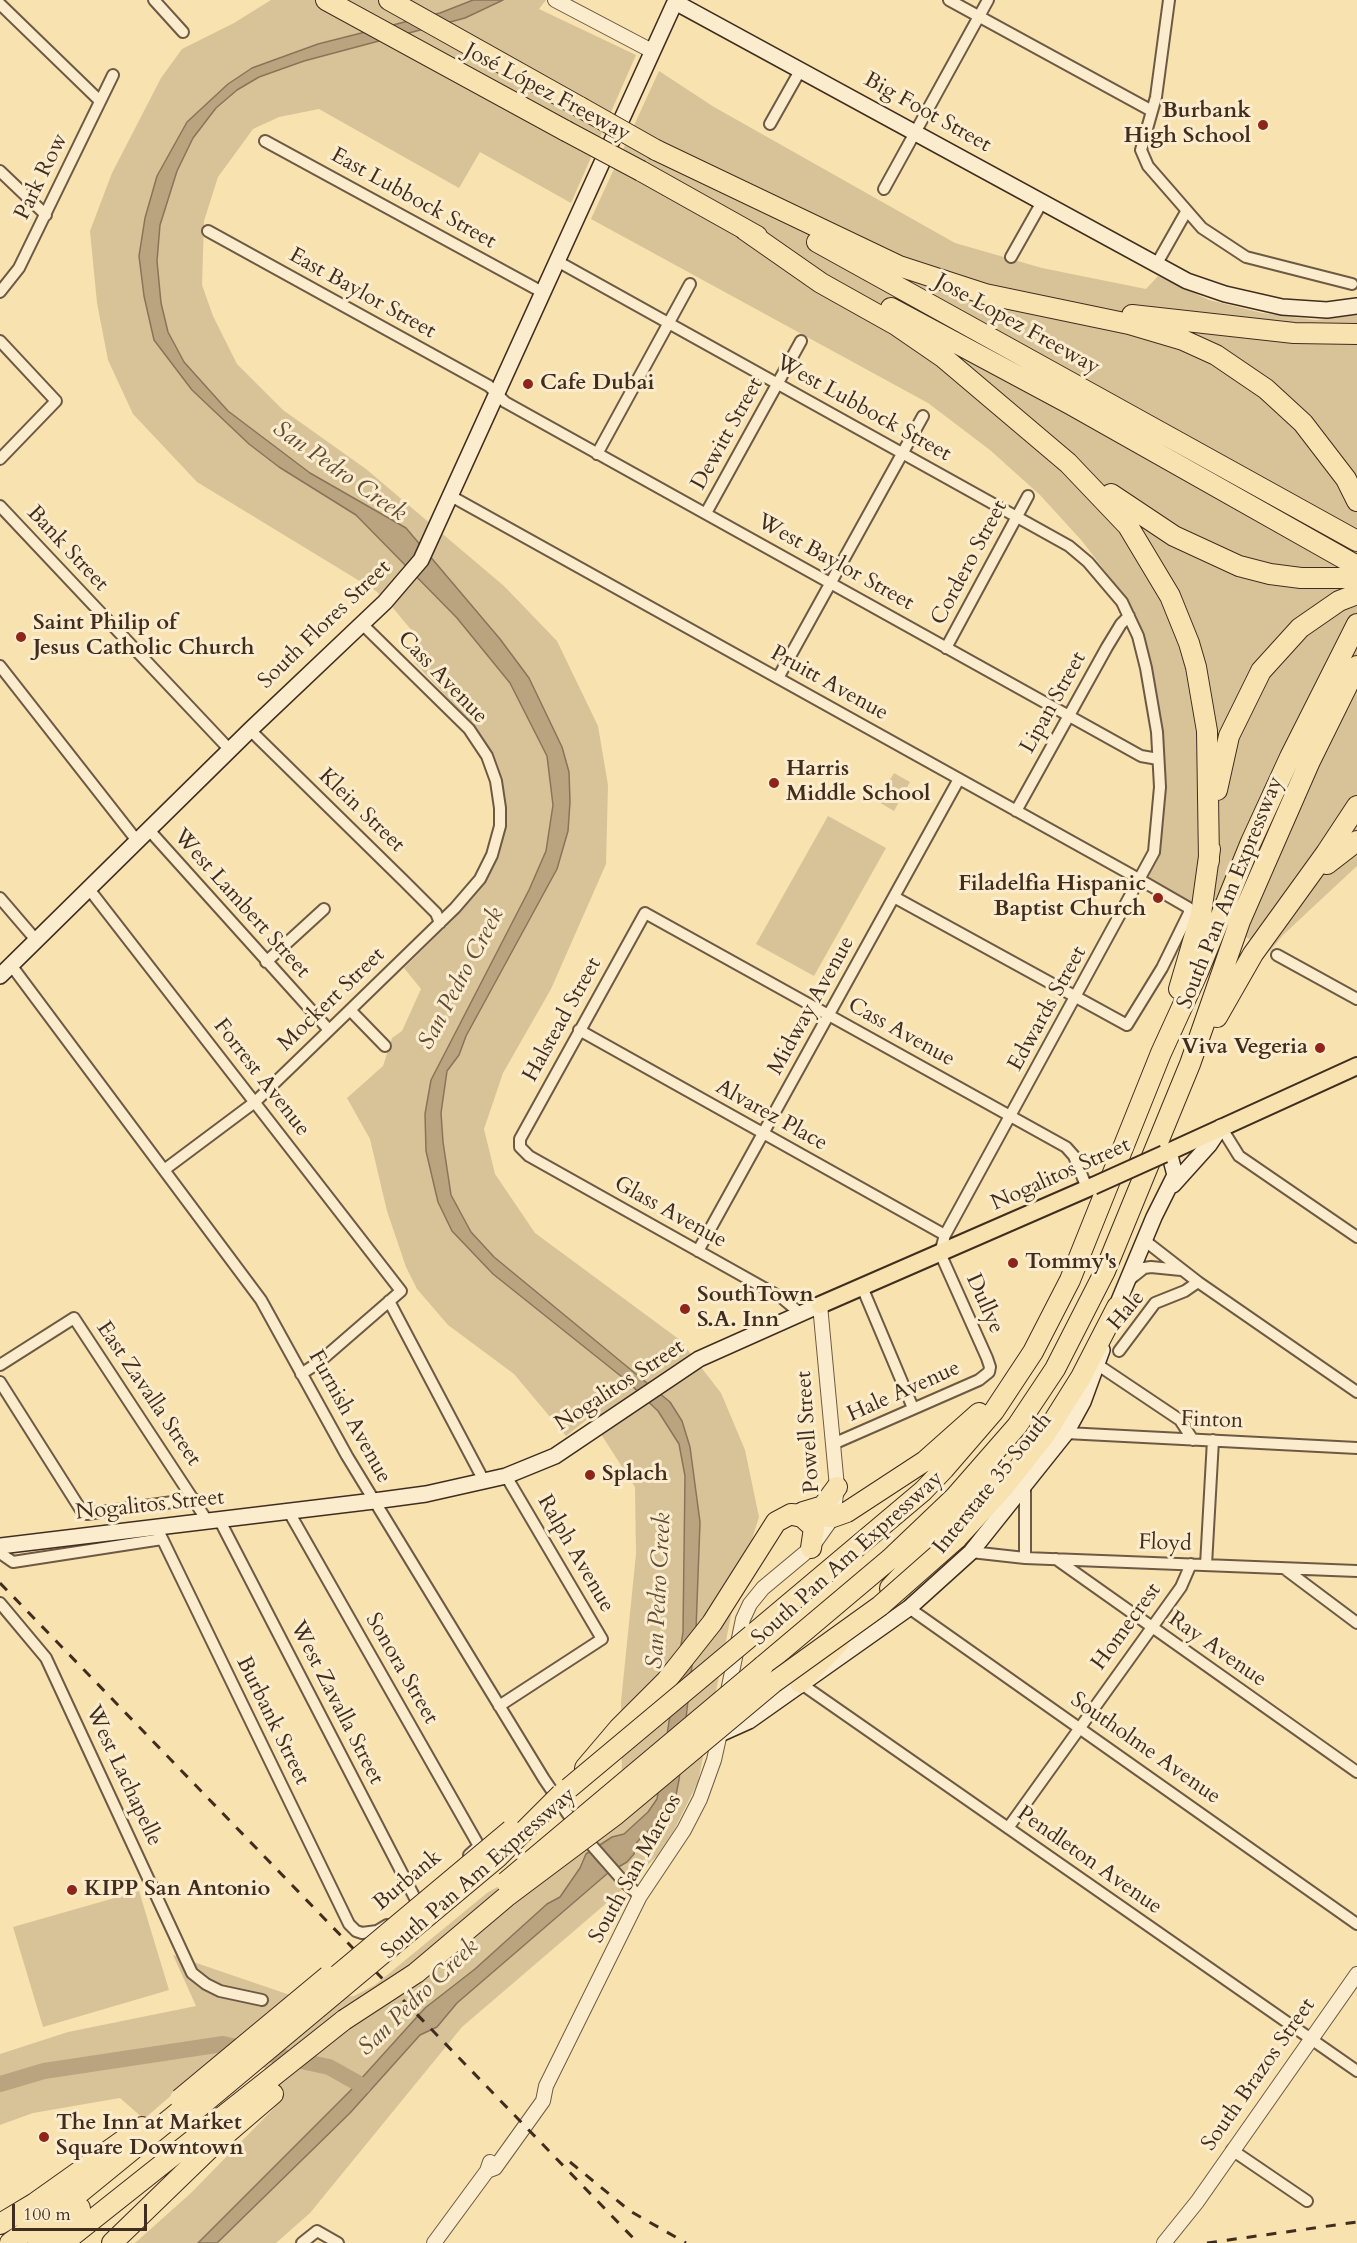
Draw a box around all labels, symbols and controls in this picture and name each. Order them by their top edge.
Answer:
street label: José López Freeway [459,38,635,148]
street label: Big Foot Street [859,67,995,159]
place label: Burbank High School [1124,99,1251,150]
marker: Burbank High School [1256,118,1270,132]
street label: Park Row [10,129,74,225]
street label: East Lubbock Street [326,143,500,255]
street label: East Baylor Street [284,243,440,345]
street label: Jose Lopez Freeway [930,269,1104,381]
street label: West Lubbock Street [771,350,955,468]
place label: Cafe Dubai [540,371,655,397]
street label: Dewitt Street [686,373,770,495]
marker: Cafe Dubai [521,377,535,391]
water label: San Pedro Creek [267,415,411,529]
street label: Cordero Street [926,496,1014,630]
street label: Bank Street [21,501,113,597]
street label: West Baylor Street [752,509,918,617]
street label: South Flores Street [253,555,397,695]
place label: Saint Philip of Jesus Catholic Church [33,611,254,662]
street label: Cass Avenue [391,626,493,730]
marker: Saint Philip of Jesus Catholic Church [14,630,28,644]
street label: Pruitt Avenue [766,641,892,727]
street label: Lipan Street [1015,648,1093,758]
place label: Harris Middle School [786,757,930,808]
street label: Klein Street [312,763,410,859]
street label: South Pan Am Expressway [1172,773,1290,1013]
marker: Harris Middle School [767,776,781,790]
street label: West Lambert Street [167,824,315,984]
place label: Filadelfia Hispanic Baptist Church [958,872,1146,924]
marker: Filadelfia Hispanic Baptist Church [1151,891,1165,905]
water label: San Pedro Creek [413,903,511,1055]
street label: Midway Avenue [763,932,861,1080]
street label: Mockert Street [273,942,391,1058]
street label: Edwards Street [1003,942,1093,1076]
street label: Halstead Street [518,953,608,1087]
street label: Cass Avenue [843,993,959,1073]
street label: Forrest Avenue [207,1014,315,1142]
place label: Viva Vegeria [1182,1035,1308,1061]
marker: Viva Vegeria [1313,1041,1327,1055]
street label: Alvarez Place [710,1074,832,1158]
street label: Nogalitos Street [987,1133,1135,1217]
street label: Glass Avenue [609,1171,731,1255]
place label: Tommy's [1025,1250,1117,1276]
marker: Tommy's [1006,1256,1020,1270]
street label: Dullye [959,1270,1009,1338]
place label: SouthTown S.A. Inn [697,1283,814,1334]
street label: Hale [1103,1286,1151,1336]
marker: SouthTown S.A. Inn [678,1302,692,1316]
street label: East Zavalla Street [90,1317,206,1471]
street label: Nogalitos Street [550,1334,690,1438]
street label: Furnish Avenue [302,1346,396,1488]
street label: Hale Avenue [843,1355,965,1429]
street label: Powell Street [792,1370,826,1494]
street label: Finton [1180,1407,1244,1435]
street label: Interstate 35 South [928,1408,1058,1560]
place label: Splach [602,1462,668,1488]
street label: South Pan Am Expressway [747,1466,949,1652]
marker: Splach [583,1468,597,1482]
street label: Nogalitos Street [74,1485,226,1527]
street label: Ralph Avenue [531,1491,619,1617]
water label: San Pedro Creek [642,1512,678,1670]
street label: Floyd [1138,1530,1192,1558]
street label: Homecrest [1087,1578,1167,1676]
street label: Ray Avenue [1163,1607,1271,1693]
street label: Sonora Street [359,1609,443,1729]
street label: West Zavalla Street [283,1617,389,1789]
street label: Burbank Street [230,1653,314,1789]
street label: Southolme Avenue [1065,1687,1225,1811]
street label: West Lachapelle [79,1702,167,1850]
street label: South Pan Am Expressway [376,1782,582,1966]
street label: South San Marcos [584,1790,688,1948]
street label: Pendleton Avenue [1011,1801,1167,1921]
street label: Burbank [369,1845,447,1917]
place label: KIPP San Antonio [84,1877,270,1903]
marker: KIPP San Antonio [65,1883,79,1897]
water label: San Pedro Creek [353,1933,485,2063]
street label: South Brazos Street [1196,1994,1322,2156]
place label: The Inn at Market Square Downtown [56,2111,244,2162]
marker: The Inn at Market Square Downtown [37,2130,51,2144]
scale bar [15,2192,150,2230]
text: 100 m [23,2202,71,2227]

